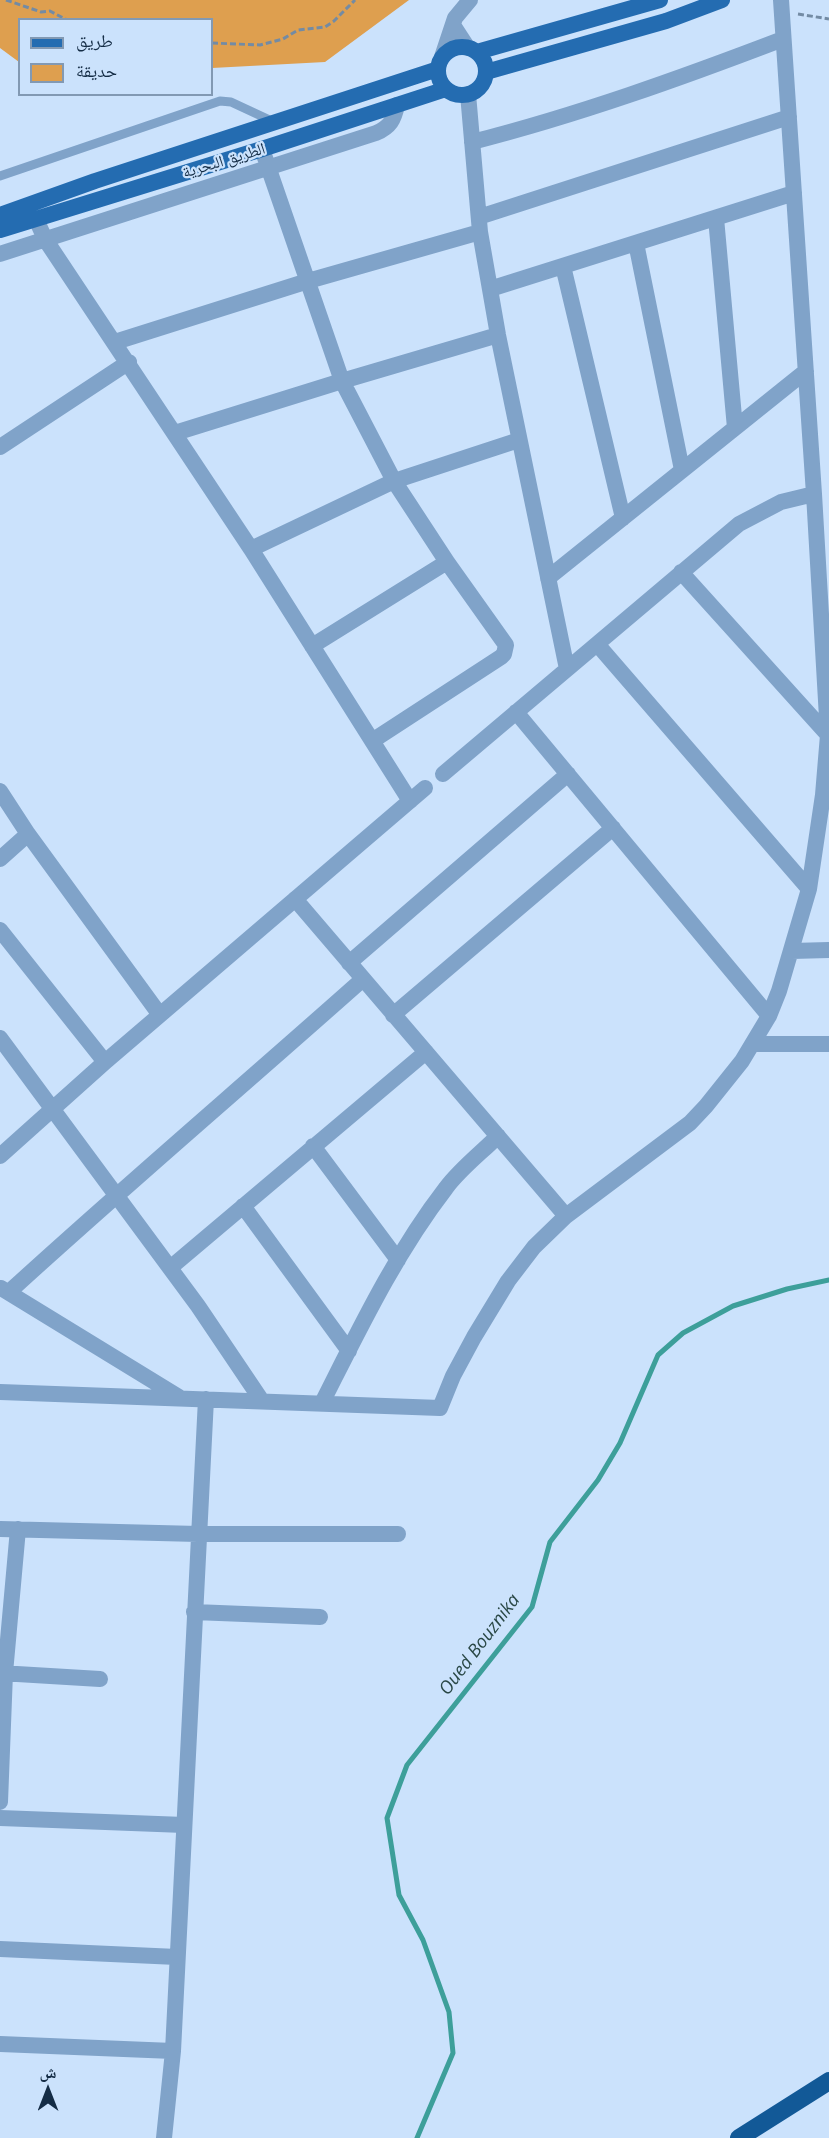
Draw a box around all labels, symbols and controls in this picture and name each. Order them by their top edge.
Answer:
legend [18,18,213,96]
text: طريق [76,28,113,52]
text: حديقة [76,58,117,82]
street label: الطريق البحرية [180,139,268,183]
water label: Oued Bouznika [435,1590,525,1700]
north arrow [18,2060,78,2120]
text: ش [40,2061,56,2083]

